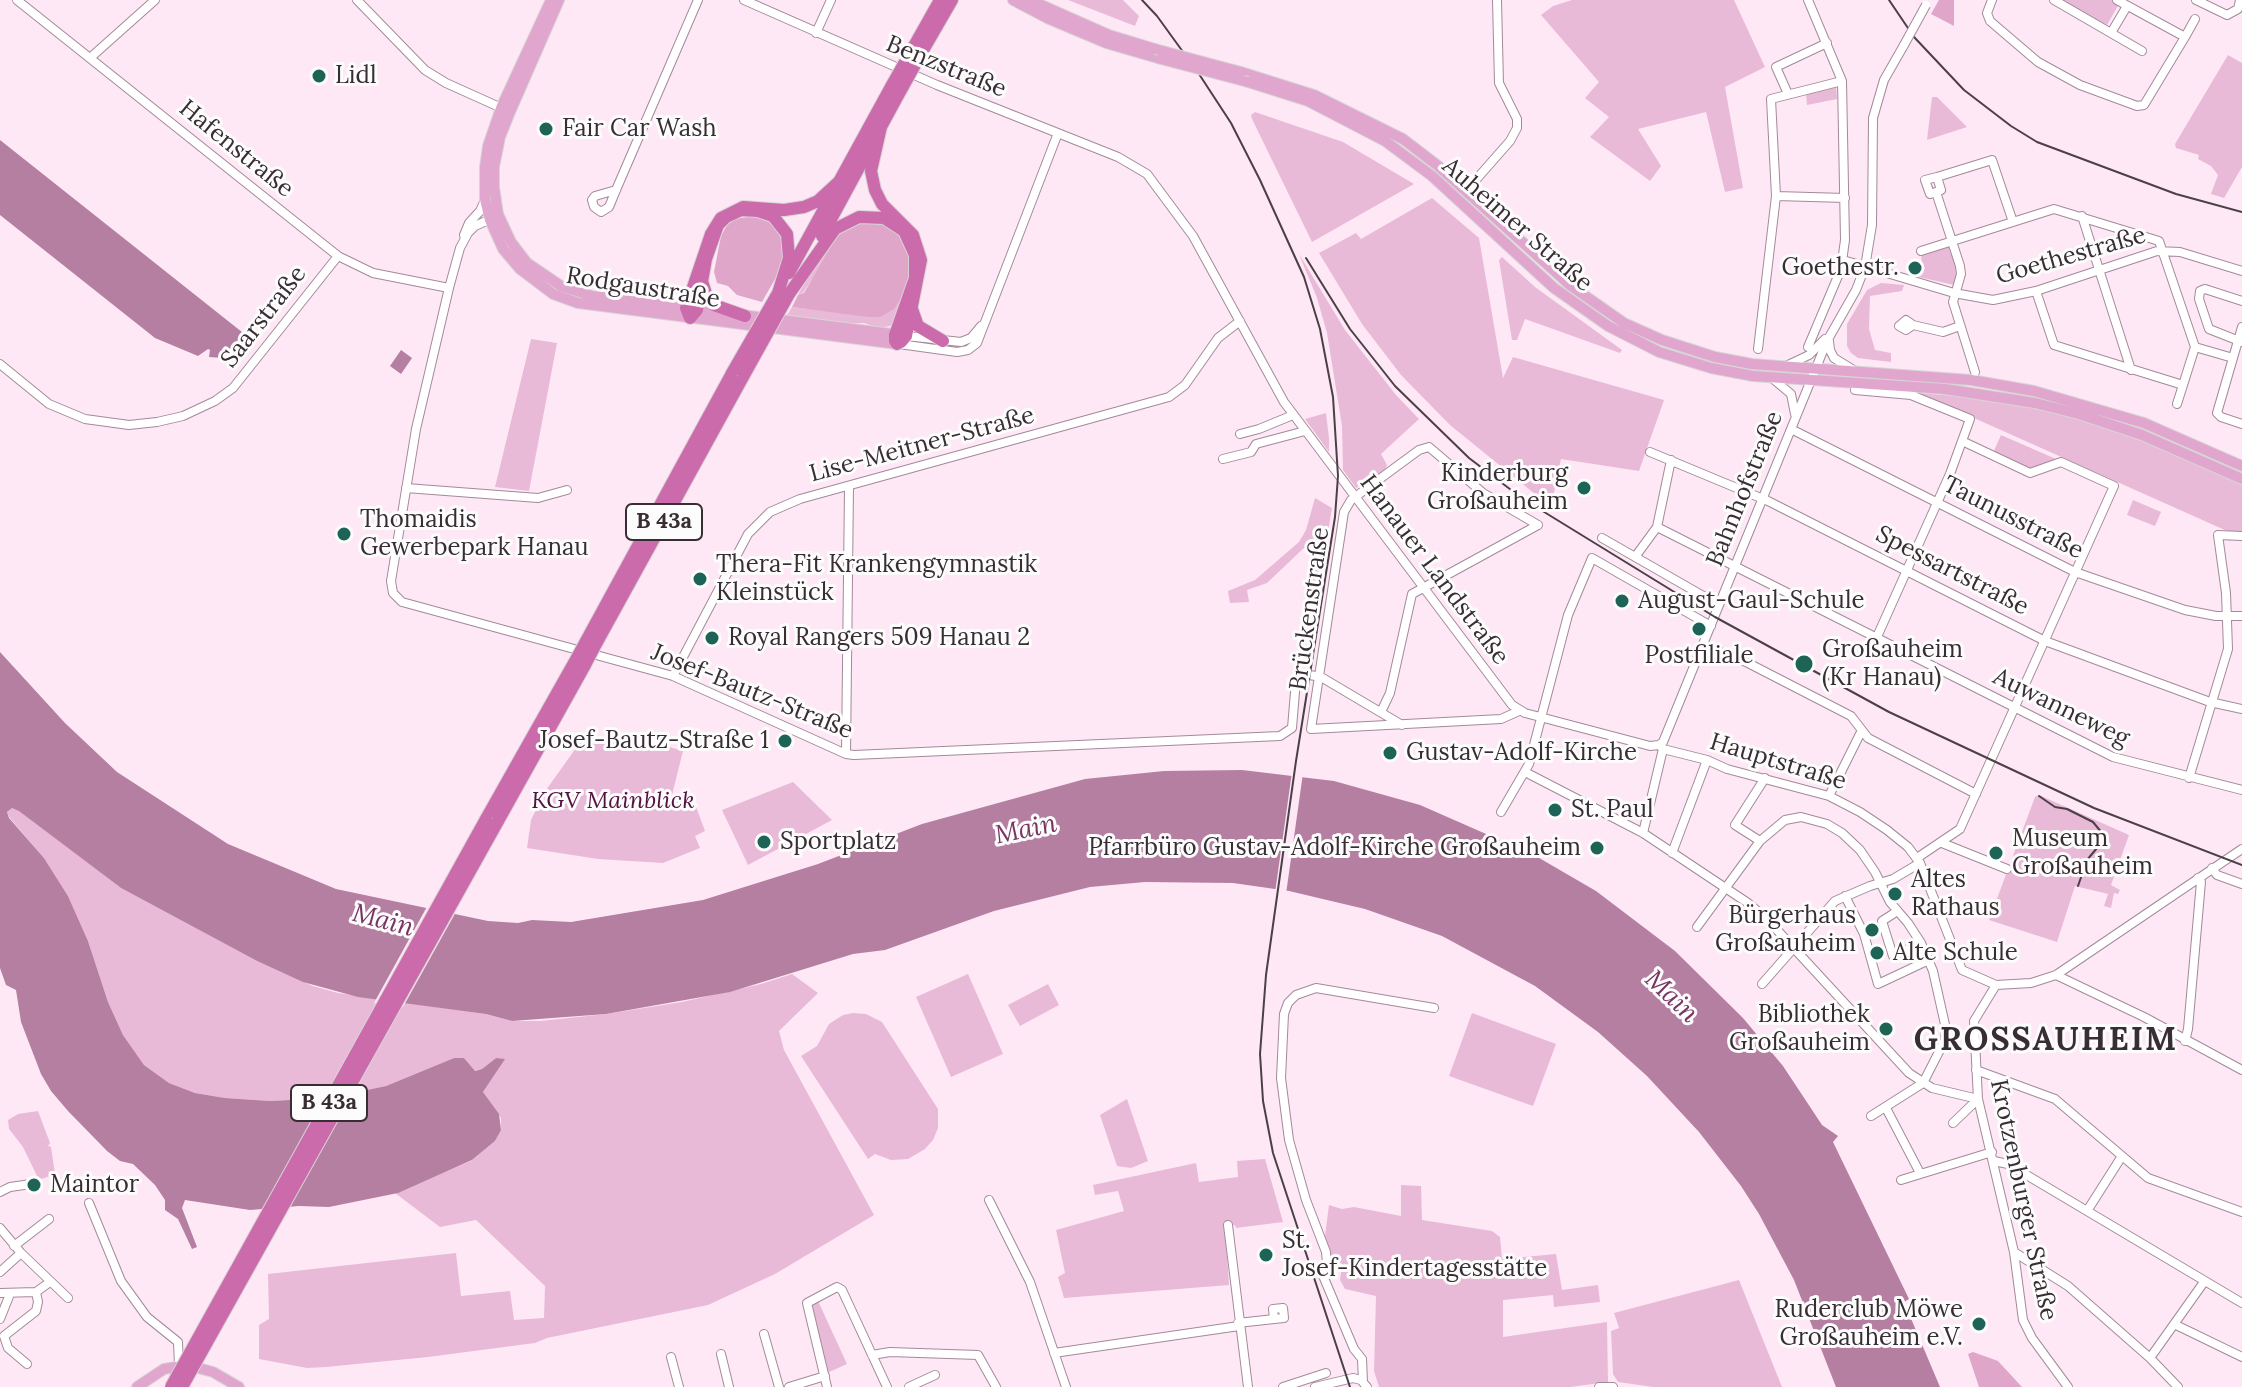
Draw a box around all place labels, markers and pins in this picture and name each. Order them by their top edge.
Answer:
place label: Lidl [335,62,376,90]
marker: Lidl [310,67,328,85]
place label: Fair Car Wash [562,115,717,143]
marker: Fair Car Wash [537,120,555,138]
place label: Goethestr. [1781,254,1899,282]
marker: Goethestr. [1906,259,1924,277]
place label: Kinderburg Großauheim [1427,460,1568,516]
marker: Kinderburg Großauheim [1575,479,1593,497]
place label: Thomaidis Gewerbepark Hanau [360,506,589,562]
marker: Thomaidis Gewerbepark Hanau [335,525,353,543]
place label: Thera-Fit Krankengymnastik Kleinstück [716,551,1037,607]
marker: Thera-Fit Krankengymnastik Kleinstück [691,570,709,588]
place label: August-Gaul-Schule [1638,587,1864,615]
marker: August-Gaul-Schule [1613,592,1631,610]
marker: Postfiliale [1690,620,1708,638]
place label: Royal Rangers 509 Hanau 2 [728,624,1030,652]
marker: Royal Rangers 509 Hanau 2 [703,629,721,647]
place label: Großauheim (Kr Hanau) [1822,636,1963,692]
place label: Postfiliale [1645,642,1753,670]
marker: Großauheim (Kr Hanau) [1793,653,1815,675]
place label: Josef-Bautz-Straße 1 [539,727,769,755]
marker: Josef-Bautz-Straße 1 [776,732,794,750]
place label: Gustav-Adolf-Kirche [1406,739,1637,767]
marker: Gustav-Adolf-Kirche [1381,744,1399,762]
place label: St. Paul [1571,796,1653,824]
marker: St. Paul [1546,801,1564,819]
place label: Museum Großauheim [2012,825,2153,881]
place label: Sportplatz [780,828,896,856]
marker: Sportplatz [755,833,773,851]
place label: Pfarrbüro Gustav-Adolf-Kirche Großauheim [1088,834,1581,862]
marker: Pfarrbüro Gustav-Adolf-Kirche Großauheim [1588,839,1606,857]
marker: Museum Großauheim [1987,844,2005,862]
place label: Altes Rathaus [1911,866,2000,922]
marker: Altes Rathaus [1886,885,1904,903]
place label: Bürgerhaus Großauheim [1715,902,1856,958]
marker: Bürgerhaus Großauheim [1863,921,1881,939]
place label: Alte Schule [1893,939,2018,967]
marker: Alte Schule [1868,944,1886,962]
place label: Bibliothek Großauheim [1729,1001,1870,1057]
marker: Bibliothek Großauheim [1877,1020,1895,1038]
place label: Maintor [50,1171,139,1199]
marker: Maintor [25,1176,43,1194]
place label: St. Josef-Kindertagesstätte [1282,1227,1547,1283]
marker: St. Josef-Kindertagesstätte [1257,1246,1275,1264]
place label: Ruderclub Möwe Großauheim e.V. [1775,1296,1963,1352]
marker: Ruderclub Möwe Großauheim e.V. [1970,1315,1988,1333]

